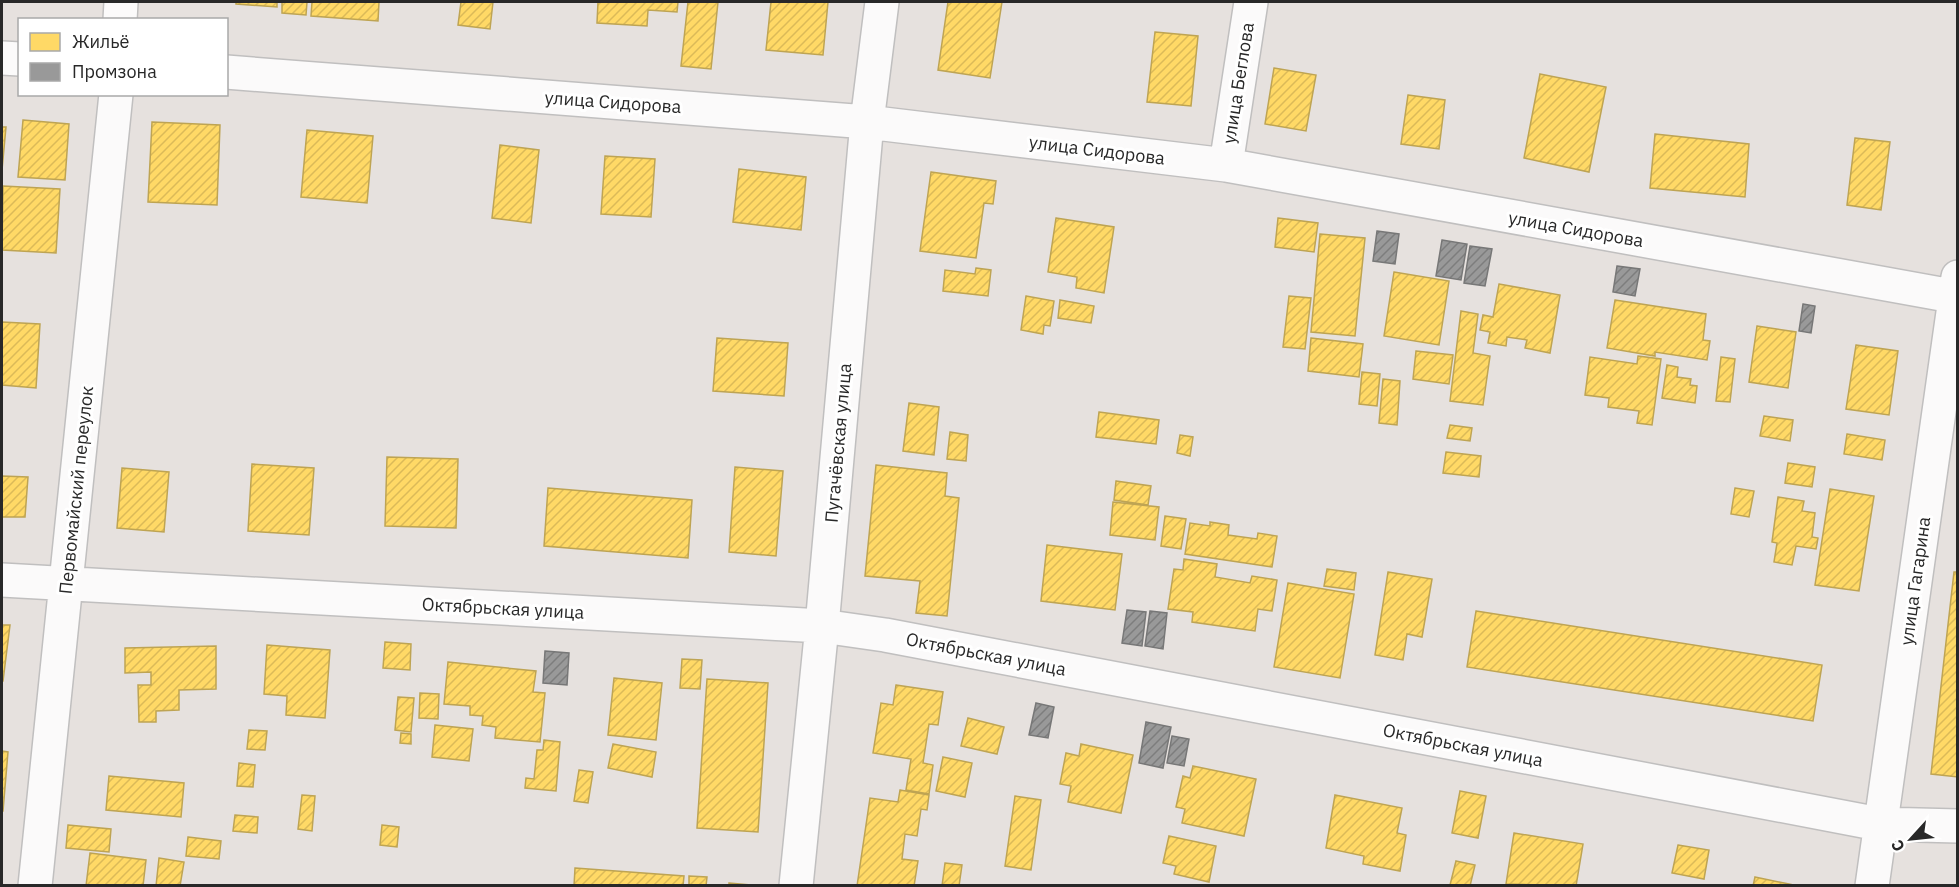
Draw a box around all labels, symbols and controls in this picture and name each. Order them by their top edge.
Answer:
legend [18,18,228,96]
street label: улица Беглова [1217,20,1259,145]
text: Жильё [72,30,130,53]
text: Промзона [72,60,157,83]
street label: улица Сидорова [544,86,682,118]
street label: улица Сидорова [1028,130,1167,170]
street label: улица Сидорова [1507,206,1646,252]
street label: Пугачёвская улица [820,362,856,524]
street label: Первомайский переулок [54,385,98,595]
street label: улица Гагарина [1895,515,1935,647]
street label: Октябрьская улица [421,592,585,624]
street label: Октябрьская улица [904,627,1068,681]
street label: Октябрьская улица [1381,718,1545,772]
north arrow [1881,809,1941,869]
text: С [1886,837,1909,855]

